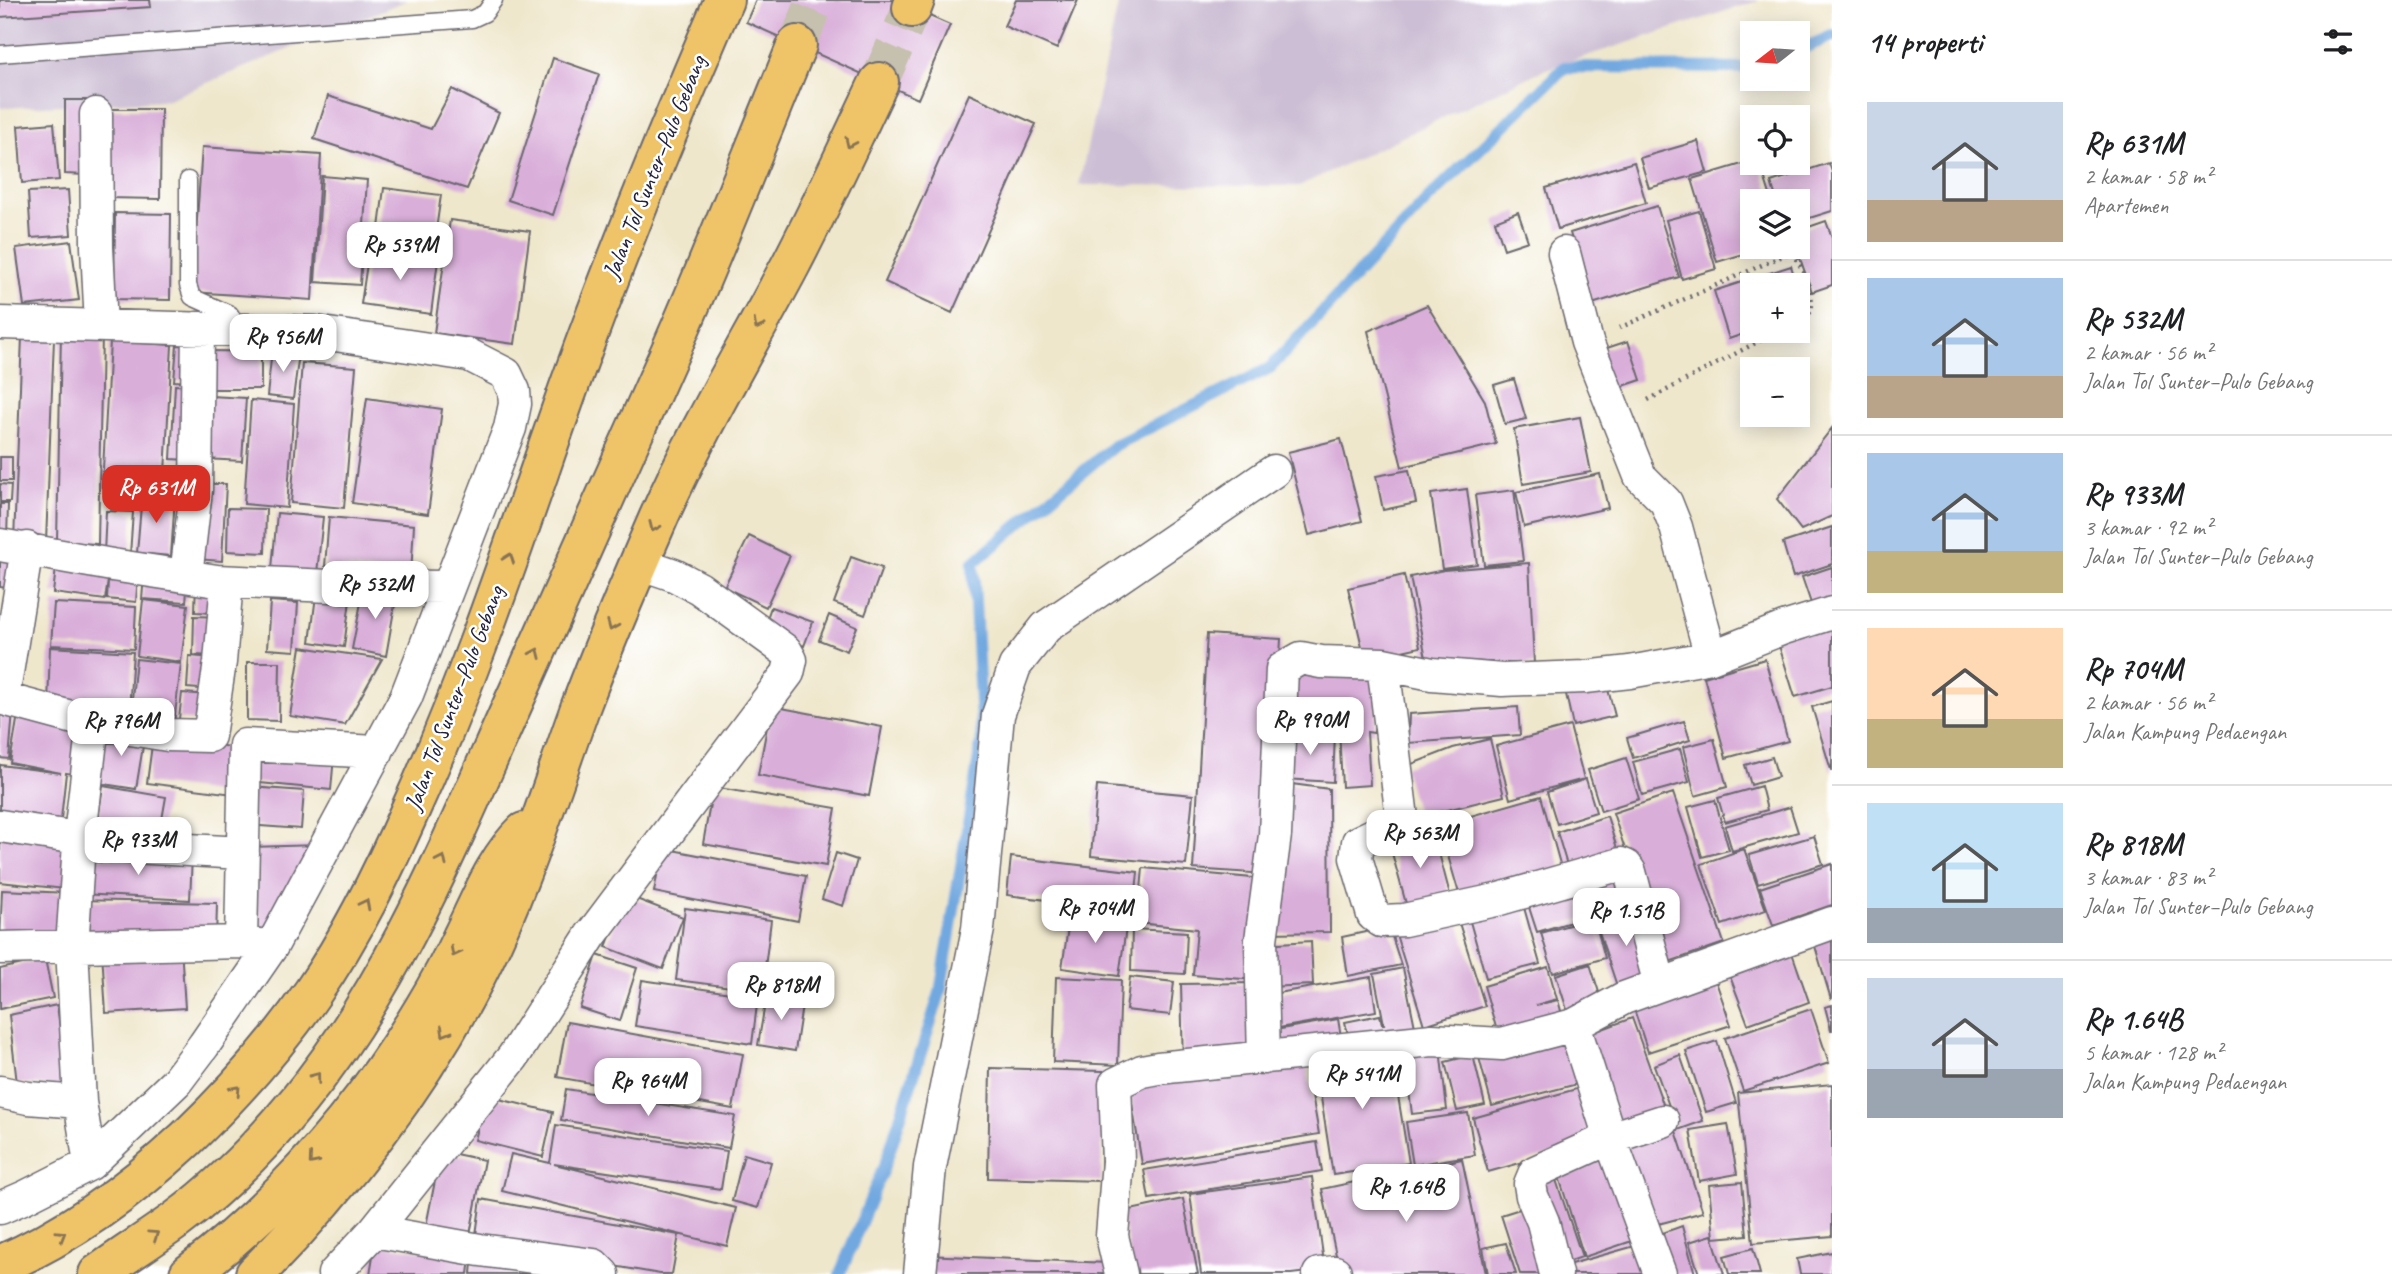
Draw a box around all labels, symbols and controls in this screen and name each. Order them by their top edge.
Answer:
north arrow [1740,21,1810,91]
map controls [1740,21,1810,427]
text: 14 properti [1867,23,1982,61]
icon: filters [2319,23,2357,61]
street label: Jalan Tol Sunter–Pulo Gebang [595,49,713,284]
button: locate [1740,105,1810,175]
text: Rp 631M [2084,124,2183,162]
icon: home [1923,130,2007,214]
one-way arrow [844,136,858,148]
text: 2 kamar · 58 m² [2084,162,2212,191]
button: layers [1740,189,1810,259]
text: Apartemen [2084,191,2168,220]
pin: Rp 539M [335,222,465,282]
text: Rp 539M [363,230,437,259]
button: + [1740,273,1810,343]
text: Rp 532M [2084,300,2181,338]
icon: home [1923,306,2007,390]
pin: Rp 956M [218,314,348,374]
one-way arrow [753,318,766,330]
text: Rp 956M [246,322,320,351]
text: 2 kamar · 56 m² [2084,338,2212,367]
button: − [1740,357,1810,427]
text: Jalan Tol Sunter–Pulo Gebang [2084,367,2313,396]
pin: Rp 631M [91,466,221,525]
text: Rp 631M [118,473,194,502]
text: Rp 933M [2084,475,2182,513]
icon: home [1923,481,2007,565]
text: 3 kamar · 92 m² [2084,513,2212,542]
one-way arrow [648,520,662,533]
text: Jalan Tol Sunter–Pulo Gebang [2084,542,2313,571]
one-way arrow [501,553,515,565]
pin: Rp 532M [310,562,440,621]
text: Rp 532M [338,569,412,598]
street label: Jalan Tol Sunter–Pulo Gebang [397,580,511,816]
one-way arrow [606,618,620,631]
one-way arrow [528,647,542,660]
text: Rp 704M [2084,650,2182,688]
icon: home [1923,656,2007,740]
text: 2 kamar · 56 m² [2084,688,2212,717]
pin: Rp 796M [56,698,186,758]
pin: Rp 990M [1245,698,1375,757]
text: Rp 990M [1273,705,1347,734]
text: Rp 796M [83,706,159,735]
text: Jalan Kampung Pedaengan [2084,717,2286,746]
pin: Rp 563M [1355,810,1485,870]
pin: Rp 933M [73,818,203,877]
text: Rp 563M [1382,818,1458,847]
text: Rp 933M [101,825,175,854]
text: Rp 818M [2084,825,2182,863]
icon: home [1923,831,2007,915]
one-way arrow [434,855,448,867]
text: 3 kamar · 83 m² [2084,863,2212,892]
pin: Rp 704M [1030,886,1160,945]
pin: Rp 1.51B [1554,888,1698,948]
text: Jalan Tol Sunter–Pulo Gebang [2084,892,2313,921]
text: Rp 704M [1058,893,1132,922]
text: Rp 1.51B [1589,896,1663,925]
one-way arrow [357,899,371,911]
one-way arrow [449,945,463,957]
pin: Rp 818M [716,962,846,1022]
text: Rp 818M [743,970,819,999]
text: Rp 1.64B [2084,1000,2182,1038]
icon: home [1923,1006,2007,1090]
one-way arrow [440,1025,453,1038]
text: 5 kamar · 128 m² [2084,1038,2222,1067]
pin: Rp 541M [1297,1052,1427,1111]
pin: Rp 964M [583,1058,713,1118]
text: Rp 541M [1325,1059,1399,1088]
text: Rp 964M [610,1066,686,1095]
text: Jalan Kampung Pedaengan [2084,1067,2286,1096]
one-way arrow [308,1072,320,1085]
one-way arrow [227,1085,240,1098]
one-way arrow [309,1152,321,1165]
pin: Rp 1.64B [1334,1164,1478,1224]
text: Rp 1.64B [1368,1172,1444,1201]
one-way arrow [54,1230,67,1243]
one-way arrow [146,1231,159,1243]

